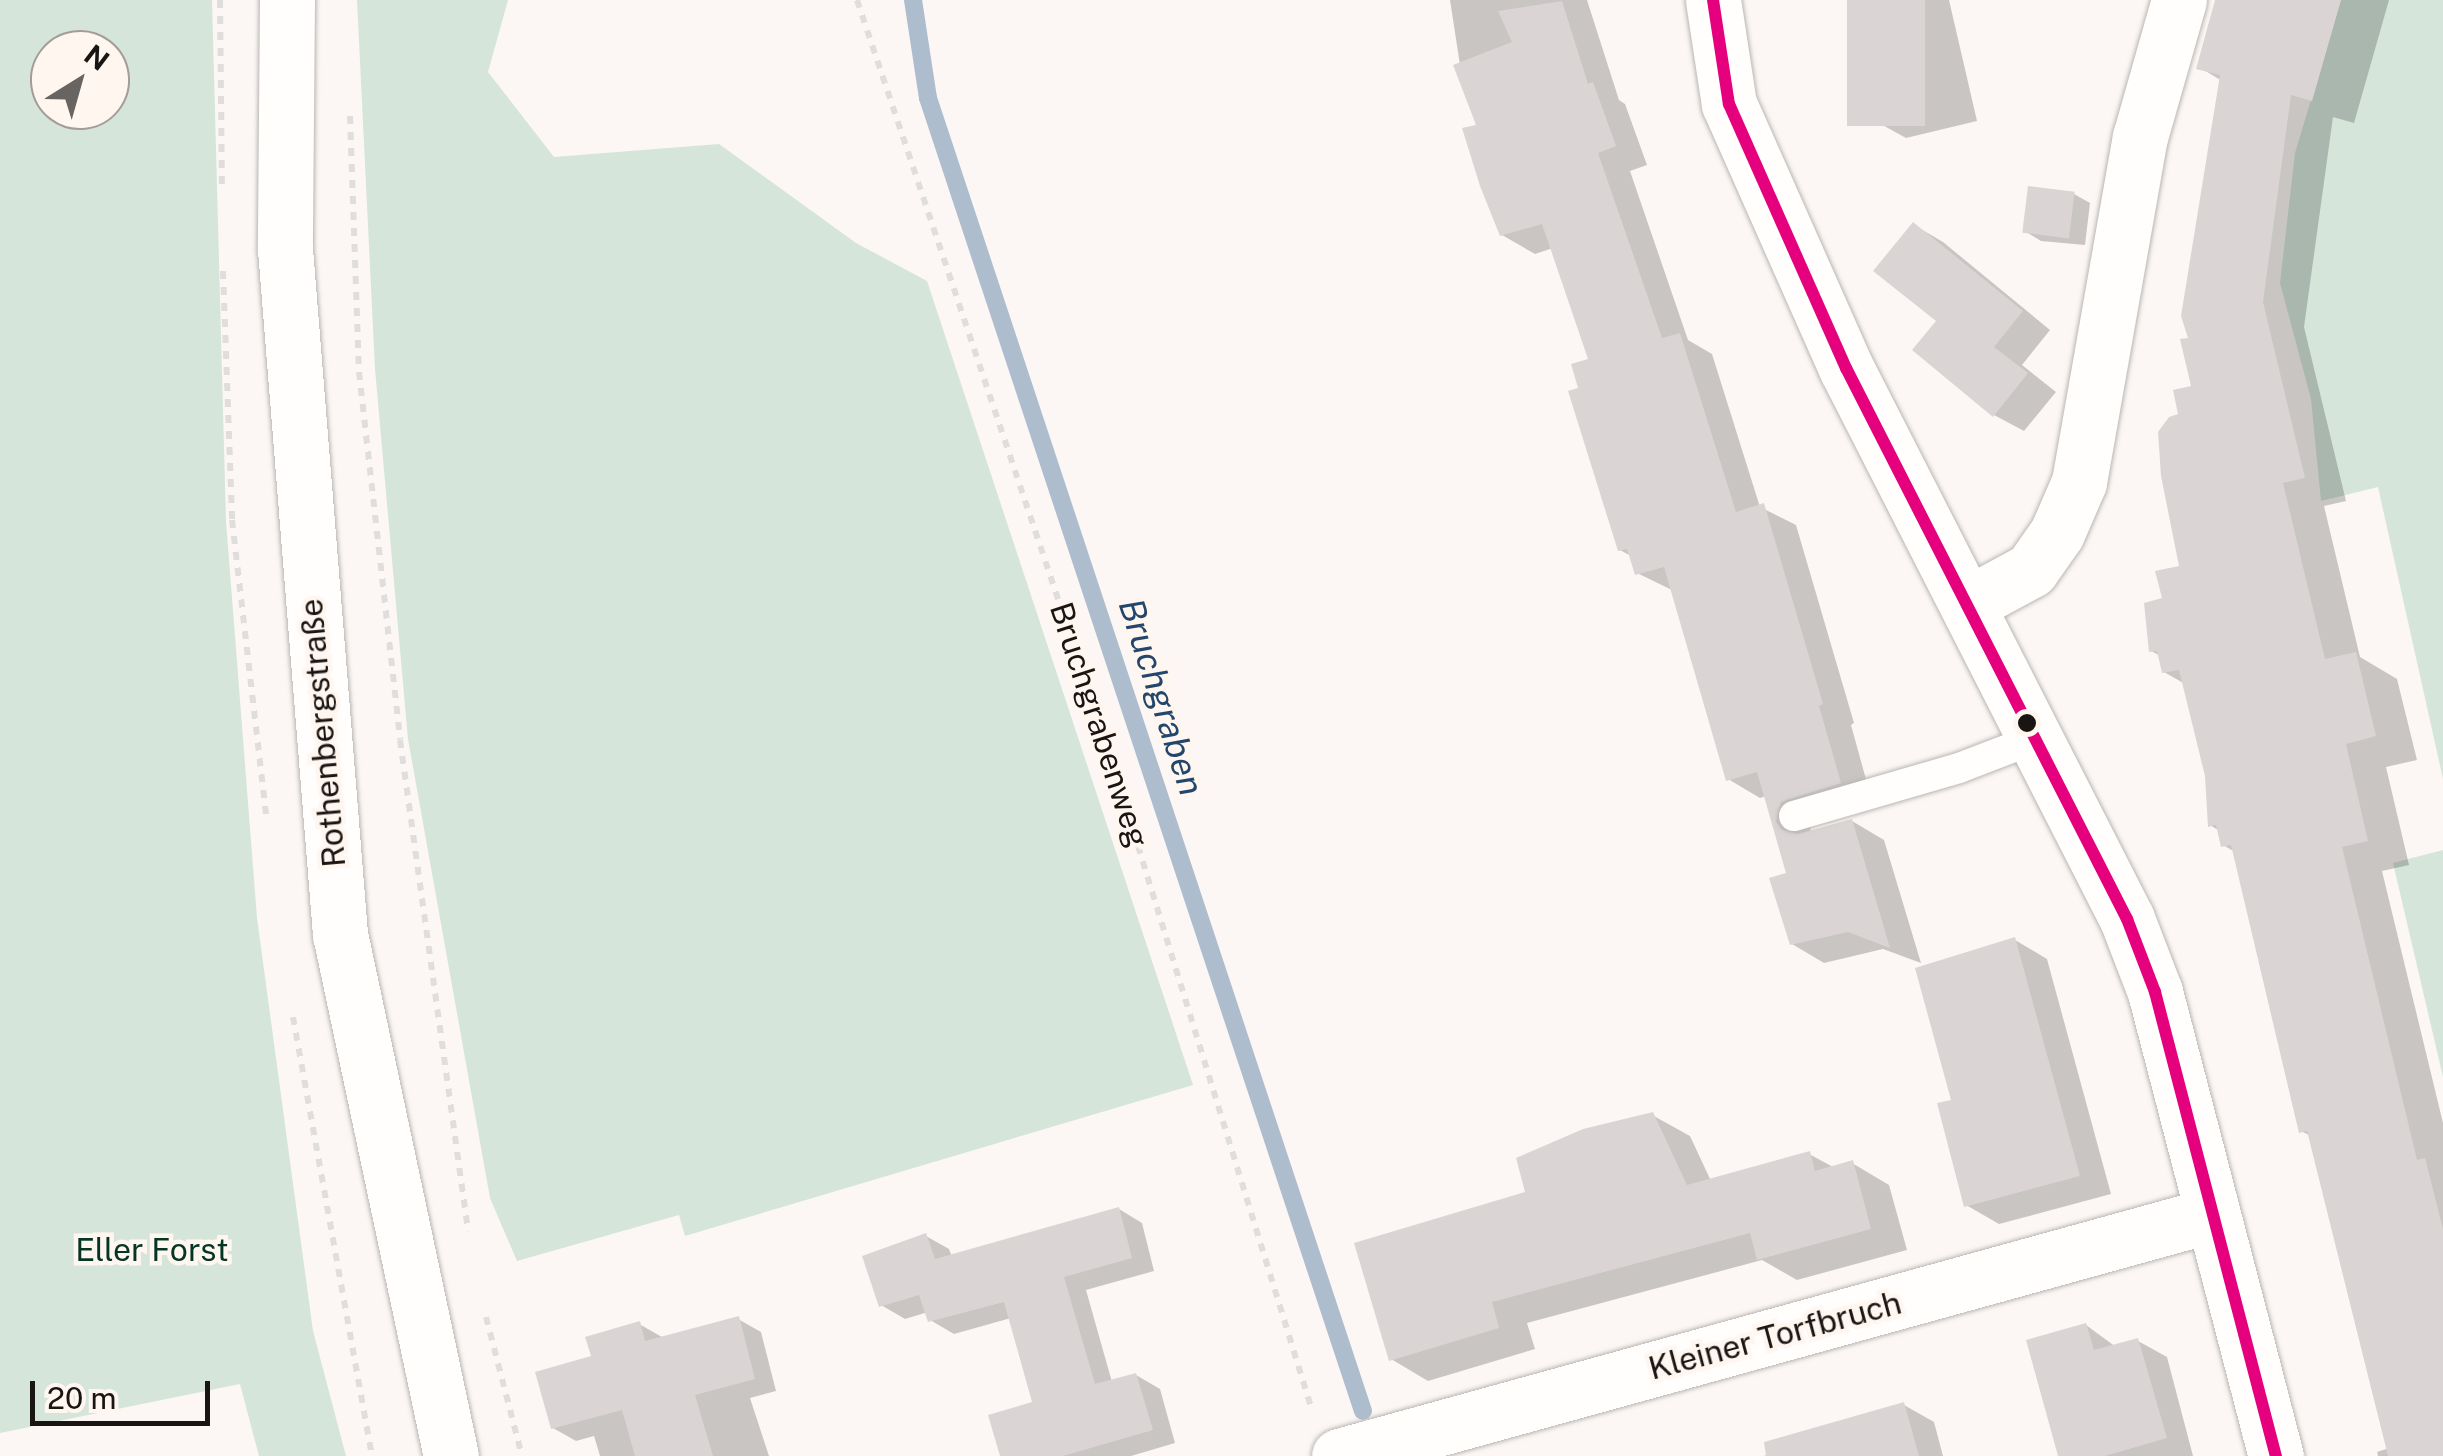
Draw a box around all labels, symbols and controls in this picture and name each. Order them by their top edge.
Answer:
north arrow [30,30,130,130]
text: N [78,37,116,77]
water label: Bruchgraben [1109,593,1213,801]
street label: Rothenbergstraße [292,597,354,869]
street label: Bruchgrabenweg [1041,598,1157,852]
unlabelled marker [2017,713,2037,733]
park label: Eller Forst [75,1231,229,1269]
street label: Kleiner Torfbruch [1644,1284,1906,1388]
scale bar [35,1361,215,1423]
text: 20 m [47,1380,116,1416]

